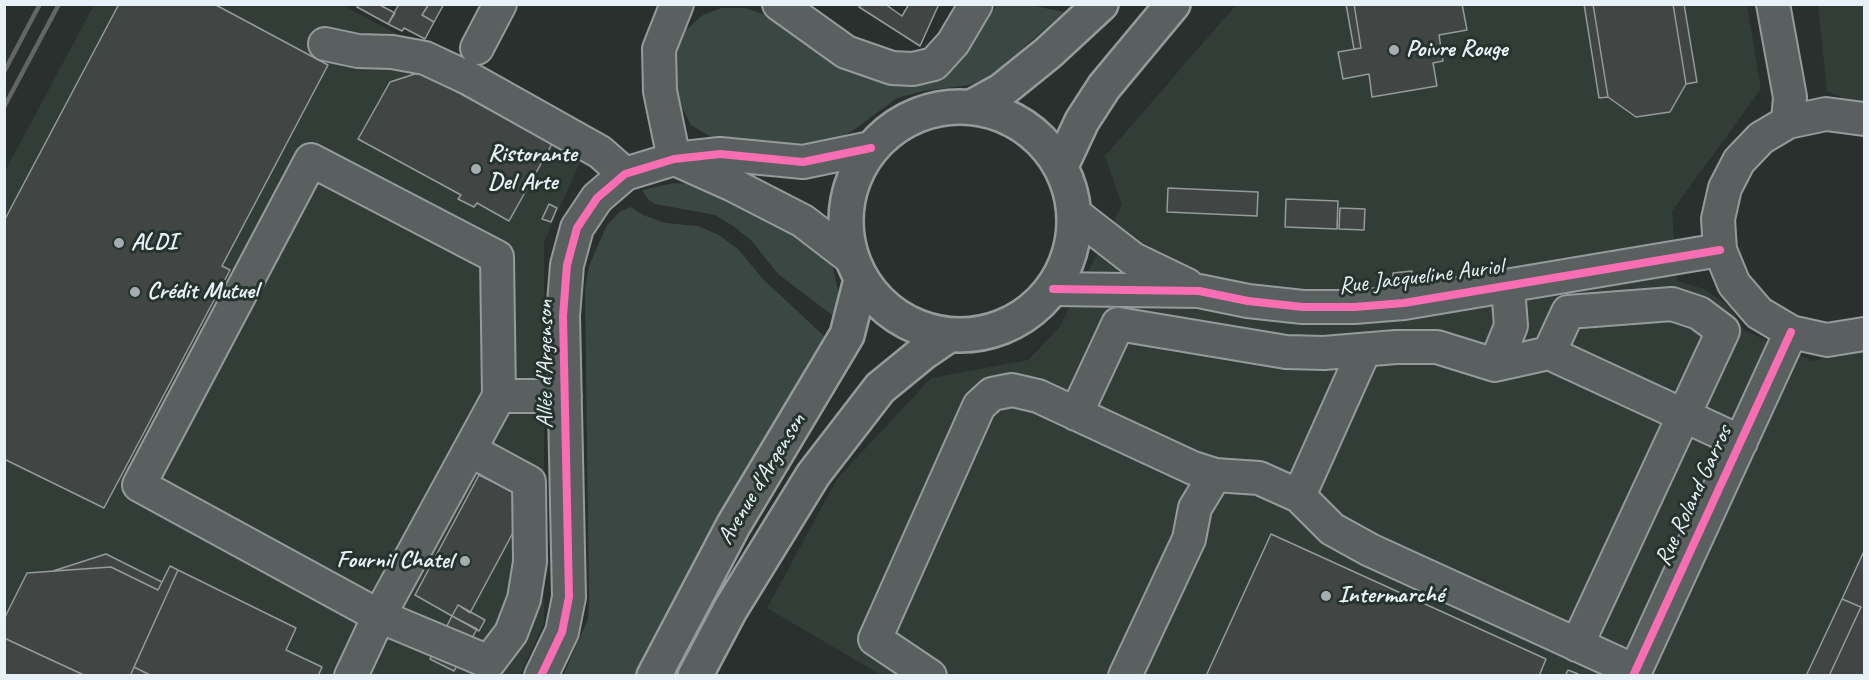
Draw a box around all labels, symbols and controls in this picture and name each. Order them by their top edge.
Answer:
place label: Poivre Rouge [1406,36,1507,64]
marker: Poivre Rouge [1387,43,1401,57]
place label: Ristorante Del Arte [488,141,576,197]
marker: Ristorante Del Arte [469,162,483,176]
place label: ALDI [131,229,177,257]
marker: ALDI [112,236,126,250]
street label: Rue Jacqueline Auriol [1337,253,1505,301]
place label: Crédit Mutuel [147,278,258,306]
marker: Crédit Mutuel [128,285,142,299]
street label: Allée d’Argenson [532,300,560,428]
street label: Avenue d'Argenson [711,408,813,550]
street label: Rue Roland Garros [1649,421,1739,571]
place label: Fournil Chatel [337,547,453,575]
marker: Fournil Chatel [458,554,472,568]
place label: Intermarché [1338,582,1444,610]
marker: Intermarché [1319,589,1333,603]

